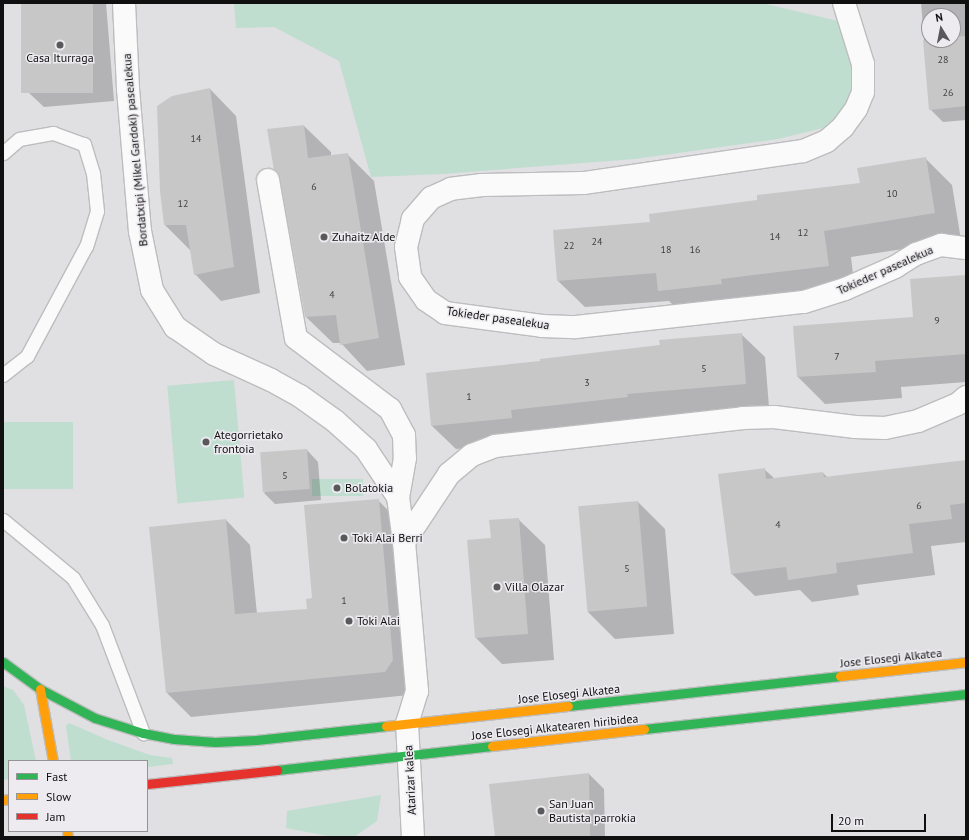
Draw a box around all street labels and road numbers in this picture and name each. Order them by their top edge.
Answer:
street label: Bordatxipi (Mikel Gardoki) pasealekua [119,53,151,247]
street label: Tokieder pasealekua [835,242,935,298]
street label: Tokieder pasealekua [446,304,550,332]
street label: Jose Elosegi Alkatea [839,645,943,671]
street label: Jose Elosegi Alkatea [517,681,621,707]
street label: Jose Elosegi Alkatearen hiribidea [471,711,639,743]
street label: Atarizar kalea [401,745,419,815]

